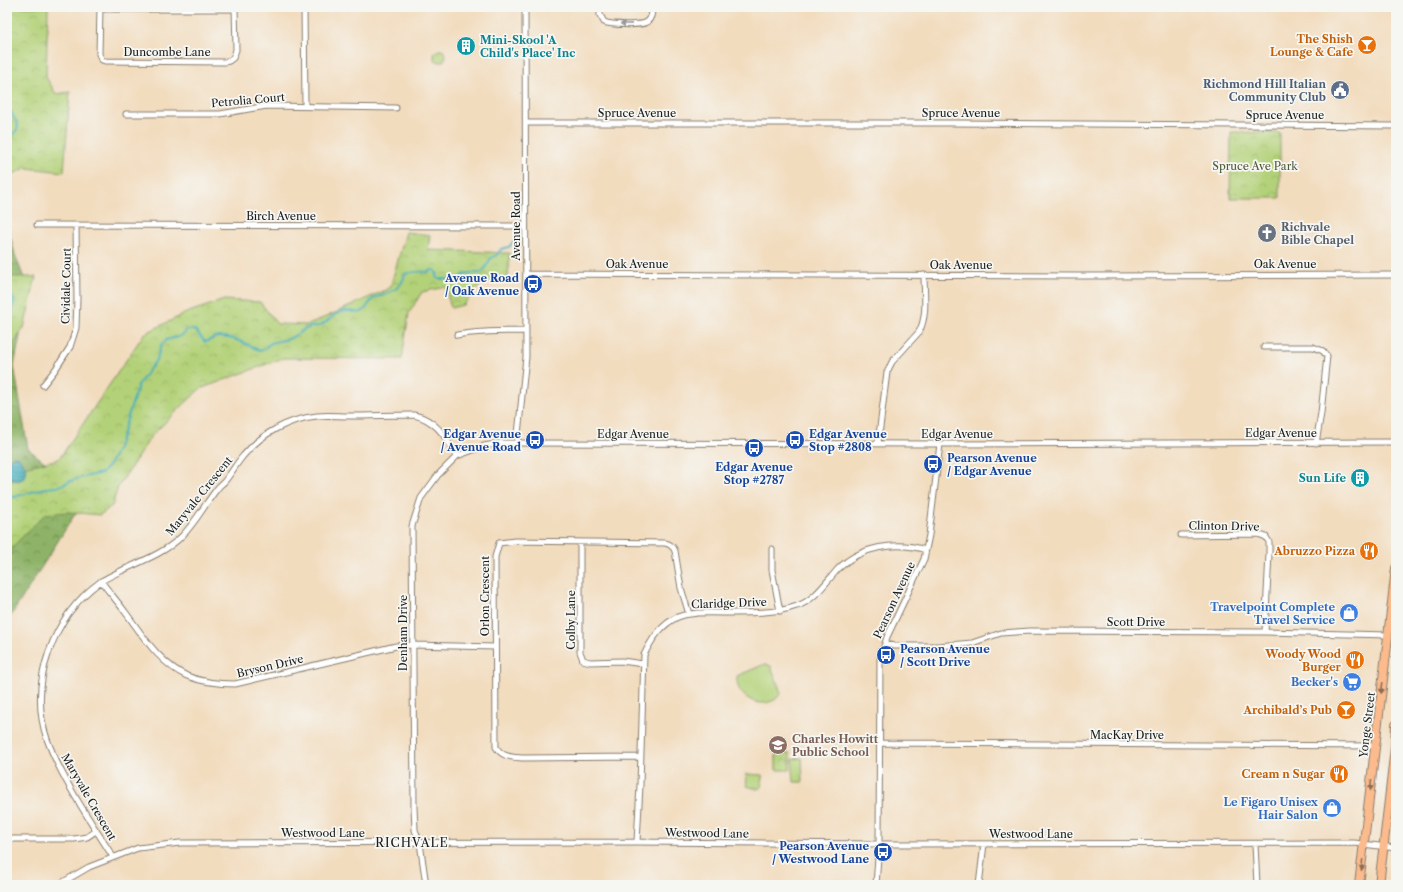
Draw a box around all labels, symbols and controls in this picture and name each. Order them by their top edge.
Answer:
one-way arrow [619,21,632,27]
place label: The Shish Lounge & Cafe [1270,32,1353,59]
place label: Mini-Skool 'A Child's Place' Inc [480,33,575,60]
bar icon: The Shish Lounge & Cafe [1356,34,1378,56]
building icon: Mini-Skool 'A Child's Place' Inc [455,35,477,57]
street label: Duncombe Lane [123,45,211,59]
place label: Richmond Hill Italian Community Club [1203,77,1326,104]
public building icon: Richmond Hill Italian Community Club [1329,79,1351,101]
street label: Petrolia Court [211,90,286,110]
street label: Spruce Avenue [598,106,676,120]
street label: Spruce Avenue [922,106,1000,120]
street label: Spruce Avenue [1246,108,1324,122]
park label: Spruce Ave Park [1212,159,1298,173]
street label: Avenue Road [509,191,523,262]
street label: Birch Avenue [246,209,316,223]
place label: Richvale Bible Chapel [1281,220,1354,247]
church icon: Richvale Bible Chapel [1256,222,1278,244]
street label: Cividale Court [58,248,74,324]
street label: Oak Avenue [606,257,668,271]
street label: Oak Avenue [1254,257,1316,271]
street label: Oak Avenue [930,258,992,272]
place label: Avenue Road / Oak Avenue [444,271,520,298]
bus stop icon: Avenue Road / Oak Avenue [522,273,544,295]
street label: Edgar Avenue [1245,426,1317,440]
place label: Edgar Avenue / Avenue Road [441,427,522,454]
street label: Edgar Avenue [597,427,669,441]
place label: Edgar Avenue Stop #2808 [809,427,887,454]
street label: Edgar Avenue [921,427,993,441]
bus stop icon: Edgar Avenue / Avenue Road [524,429,546,451]
bus stop icon: Edgar Avenue Stop #2808 [784,429,806,451]
bus stop icon: Edgar Avenue Stop #2787 [743,437,765,459]
place label: Pearson Avenue / Edgar Avenue [947,451,1037,478]
street label: Maryvale Crescent [163,453,235,538]
bus stop icon: Pearson Avenue / Edgar Avenue [922,453,944,475]
place label: Edgar Avenue Stop #2787 [715,460,793,487]
building icon: Sun Life [1349,467,1371,489]
place label: Sun Life [1299,471,1346,485]
street label: Clinton Drive [1188,518,1260,534]
restaurant icon: Abruzzo Pizza [1358,540,1380,562]
place label: Abruzzo Pizza [1273,544,1356,558]
street label: Orlon Crescent [478,556,492,636]
street label: Pearson Avenue [870,559,918,641]
street label: Colby Lane [564,590,578,650]
street label: Denham Drive [396,595,410,671]
street label: Claridge Drive [691,595,767,611]
place label: Travelpoint Complete Travel Service [1210,600,1335,627]
shop icon: Travelpoint Complete Travel Service [1338,602,1360,624]
street label: Scott Drive [1107,615,1165,629]
place label: Pearson Avenue / Scott Drive [900,642,990,669]
bus stop icon: Pearson Avenue / Scott Drive [875,644,897,666]
place label: Woody Wood Burger [1264,647,1342,674]
restaurant icon: Woody Wood Burger [1344,649,1366,671]
street label: Bryson Drive [235,652,305,680]
supermarket icon: Becker's [1341,671,1363,693]
place label: Becker's [1291,675,1338,689]
one-way arrow [1379,682,1385,694]
street label: Yonge Street [1356,691,1378,760]
bar icon: Archibald’s Pub [1335,699,1357,721]
place label: Archibald’s Pub [1242,703,1332,717]
street label: MacKay Drive [1090,728,1164,742]
place label: Charles Howitt Public School [792,732,879,759]
school or university icon: Charles Howitt Public School [767,734,789,756]
street label: Maryvale Crescent [58,751,120,843]
restaurant icon: Cream n Sugar [1328,763,1350,785]
place label: Cream n Sugar [1242,767,1326,781]
one-way arrow [1367,779,1374,791]
place label: Le Figaro Unisex Hair Salon [1224,795,1319,822]
shop icon: Le Figaro Unisex Hair Salon [1321,797,1343,819]
street label: Westwood Lane [664,825,749,841]
street label: Westwood Lane [280,826,365,840]
street label: Westwood Lane [988,827,1073,841]
district label: RICHVALE [375,835,449,850]
place label: Pearson Avenue / Westwood Lane [772,839,869,866]
bus stop icon: Pearson Avenue / Westwood Lane [872,841,894,863]
one-way arrow [1359,859,1365,871]

